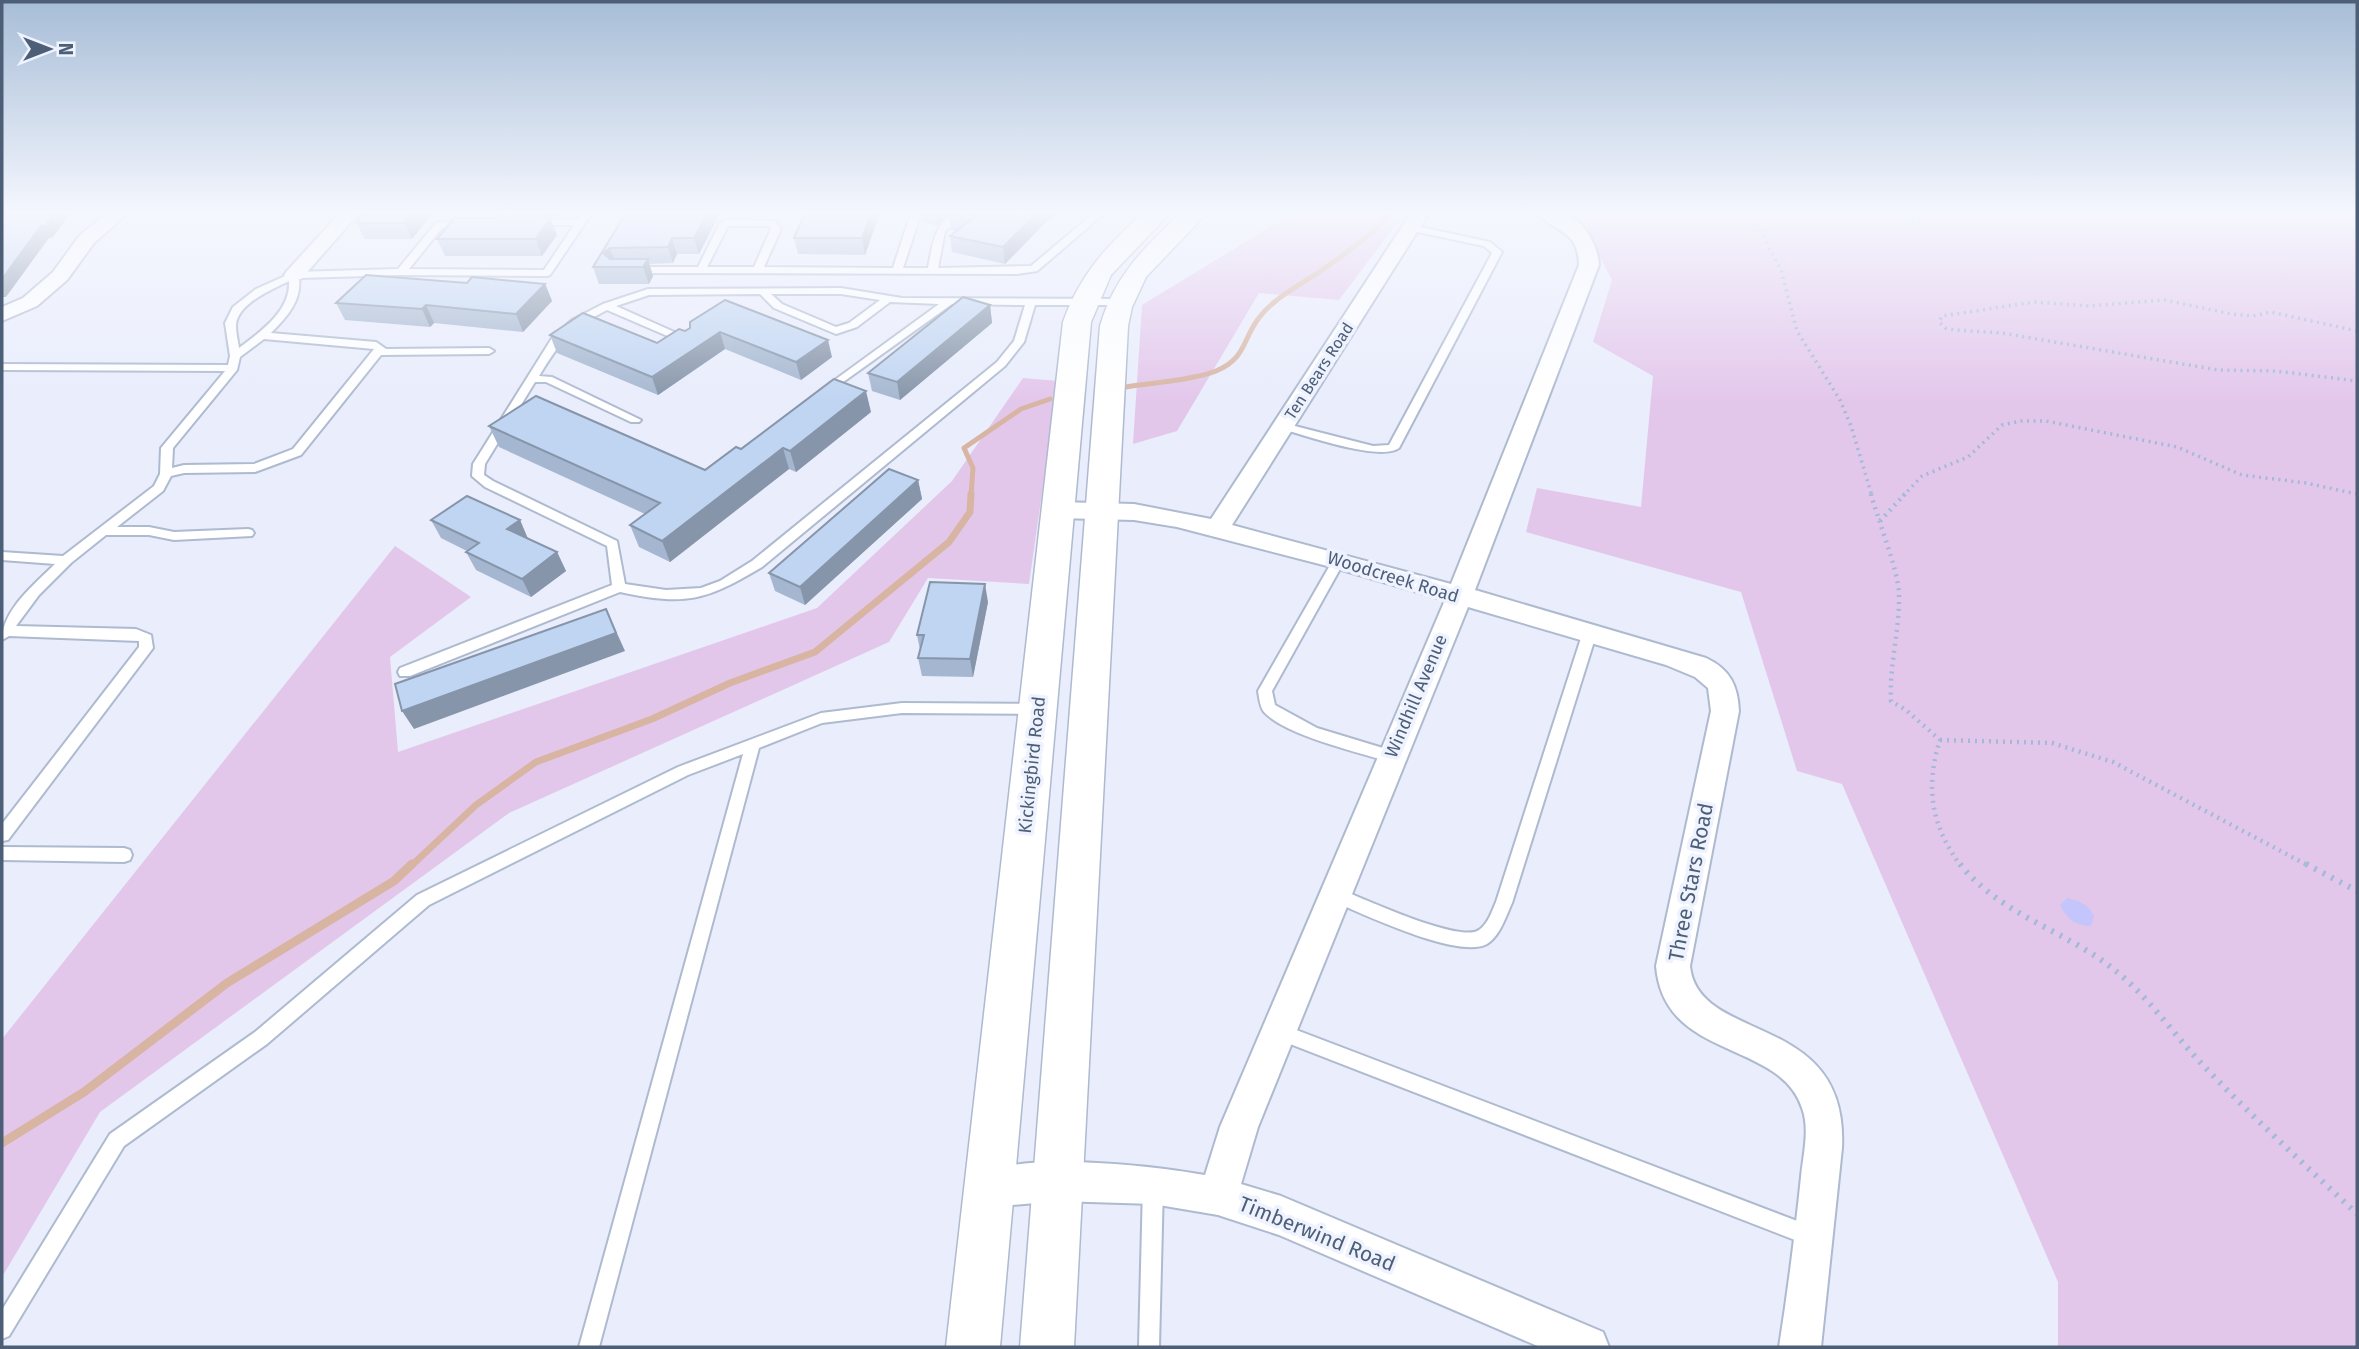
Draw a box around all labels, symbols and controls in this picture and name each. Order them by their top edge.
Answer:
north arrow [14,14,84,84]
text: N [54,43,77,55]
street label: Ten Bears Road [1281,319,1357,423]
street label: Woodcreek Road [1324,547,1462,607]
street label: Windhill Avenue [1380,631,1452,761]
street label: Kickingbird Road [1014,695,1050,835]
street label: Three Stars Road [1663,800,1719,964]
street label: Timberwind Road [1235,1191,1399,1277]

